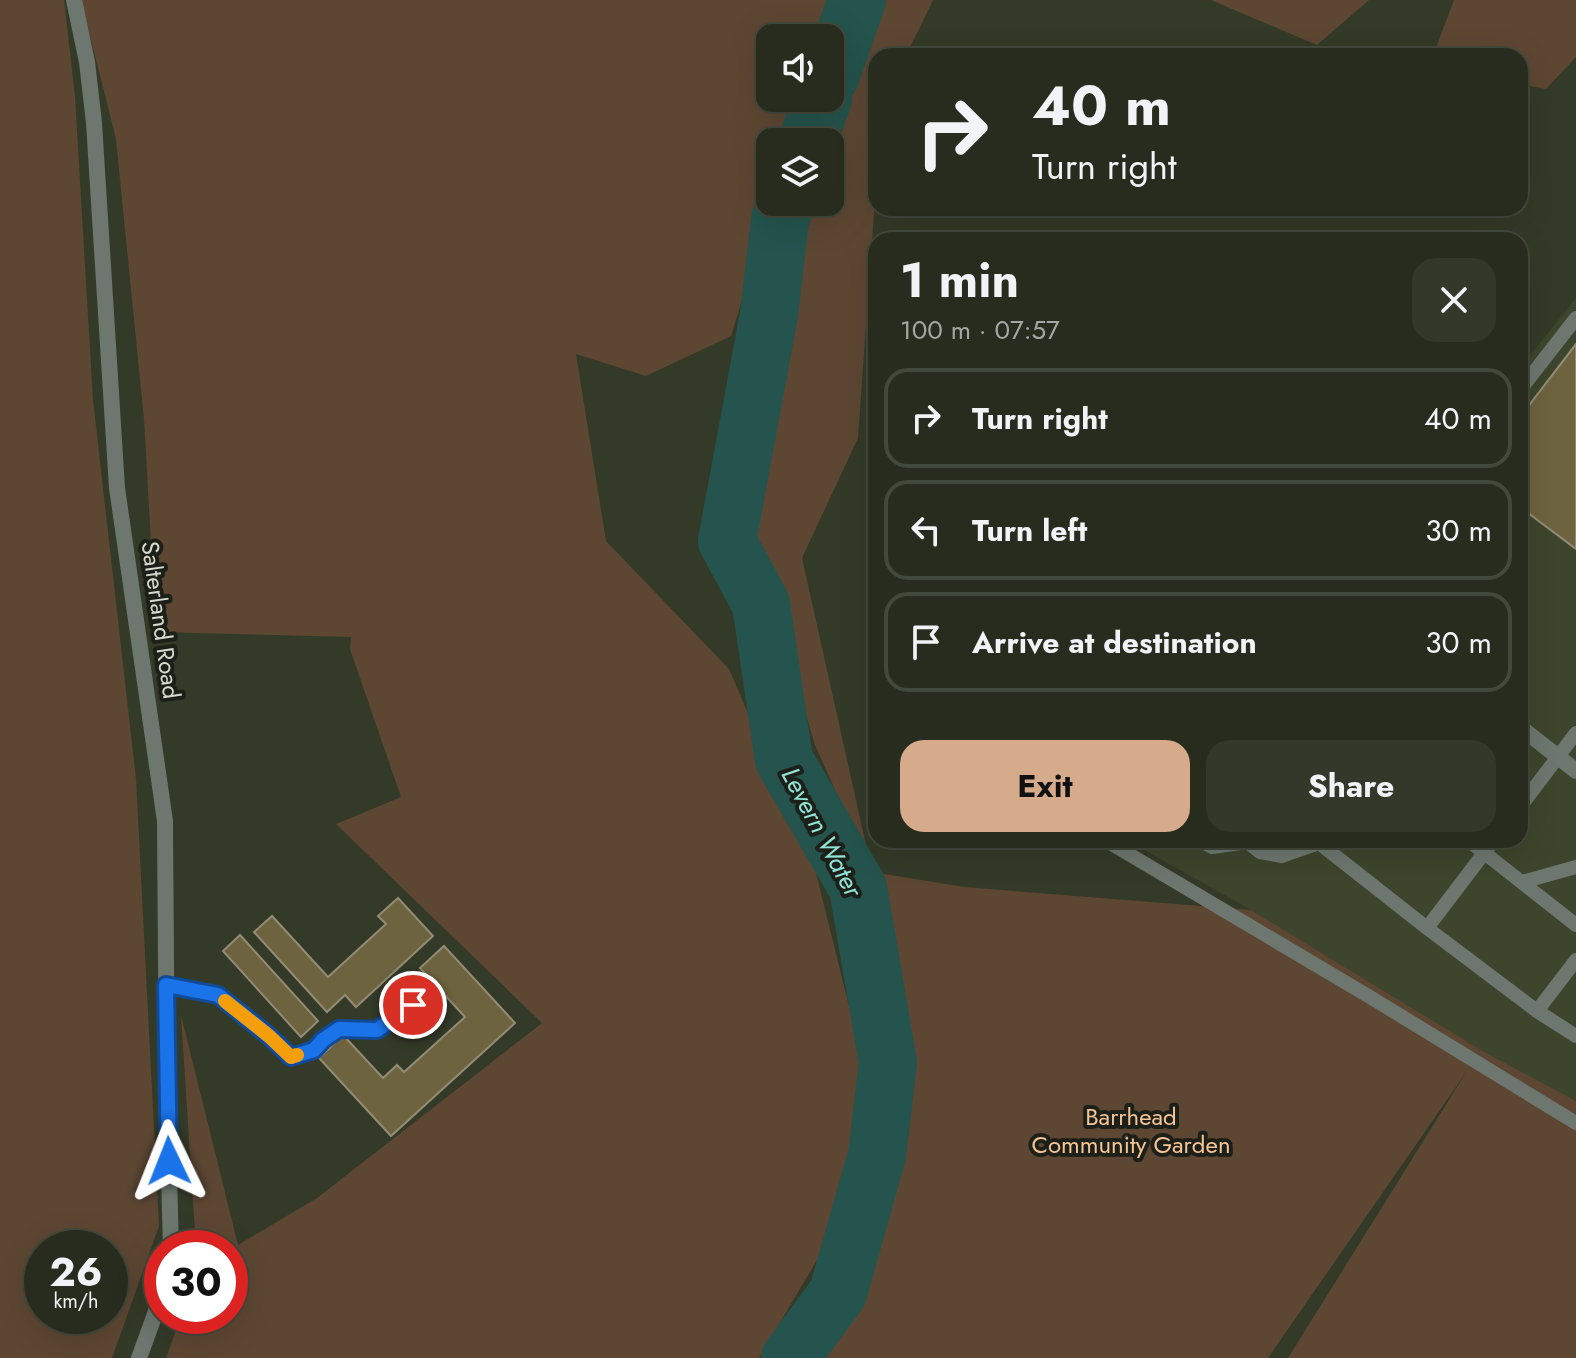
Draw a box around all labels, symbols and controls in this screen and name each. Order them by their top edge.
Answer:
map controls [756,24,844,216]
button: sound [756,24,844,112]
text: 40 m [1032,65,1171,146]
icon: right [900,80,1004,184]
button: layers [756,128,844,216]
text: Turn right [1032,140,1177,192]
text: 1 min [900,246,1019,315]
button: close [1412,258,1496,342]
text: 100 m · 07:57 [900,311,1060,349]
icon: right [904,396,948,440]
text: Turn right [972,397,1108,440]
text: 40 m [1424,397,1492,440]
icon: left [904,508,948,552]
text: Turn left [972,509,1087,552]
text: 30 m [1425,509,1492,552]
street label: Salterland Road [133,539,189,701]
icon: arrive [904,620,948,664]
text: Arrive at destination [972,621,1257,664]
text: 30 m [1425,621,1492,664]
button: Exit [900,740,1190,832]
button: Share [1206,740,1496,832]
water label: Levern Water [772,760,873,905]
pin [379,971,447,1039]
icon: arrive [391,983,435,1027]
park label: Barrhead Community Garden [1032,1099,1230,1162]
position arrow [127,1119,211,1203]
speed limit sign: 30 [144,1230,248,1334]
text: 26 [50,1243,103,1301]
text: km/h [53,1287,99,1316]

